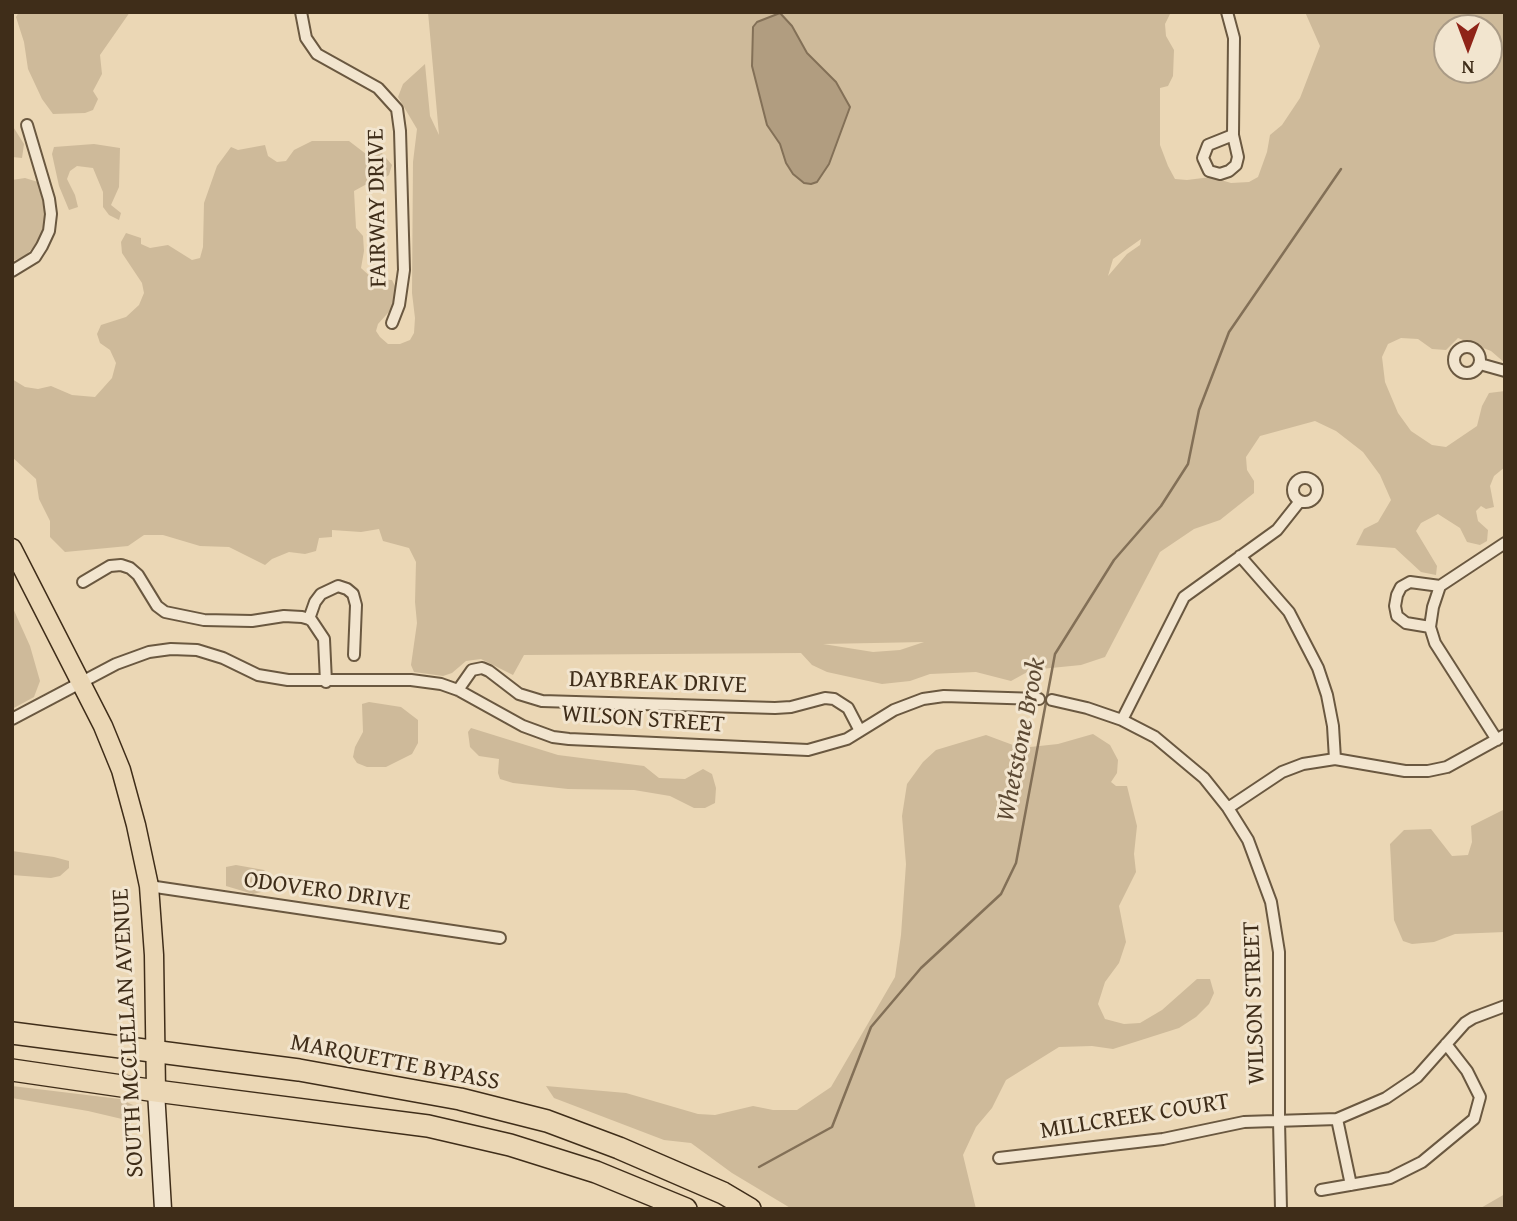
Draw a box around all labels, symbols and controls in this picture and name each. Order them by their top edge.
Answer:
north arrow [1433,14,1503,84]
text: N [1462,54,1474,82]
street label: FAIRWAY DRIVE [362,128,394,288]
water label: Whetstone Brook [991,655,1053,825]
street label: DAYBREAK DRIVE [569,666,747,700]
street label: WILSON STREET [560,700,726,740]
street label: ODOVERO DRIVE [242,866,412,918]
street label: SOUTH MCCLELLAN AVENUE [107,888,151,1178]
street label: WILSON STREET [1238,921,1272,1085]
street label: MARQUETTE BYPASS [288,1029,502,1097]
street label: MILLCREEK COURT [1038,1088,1232,1146]

